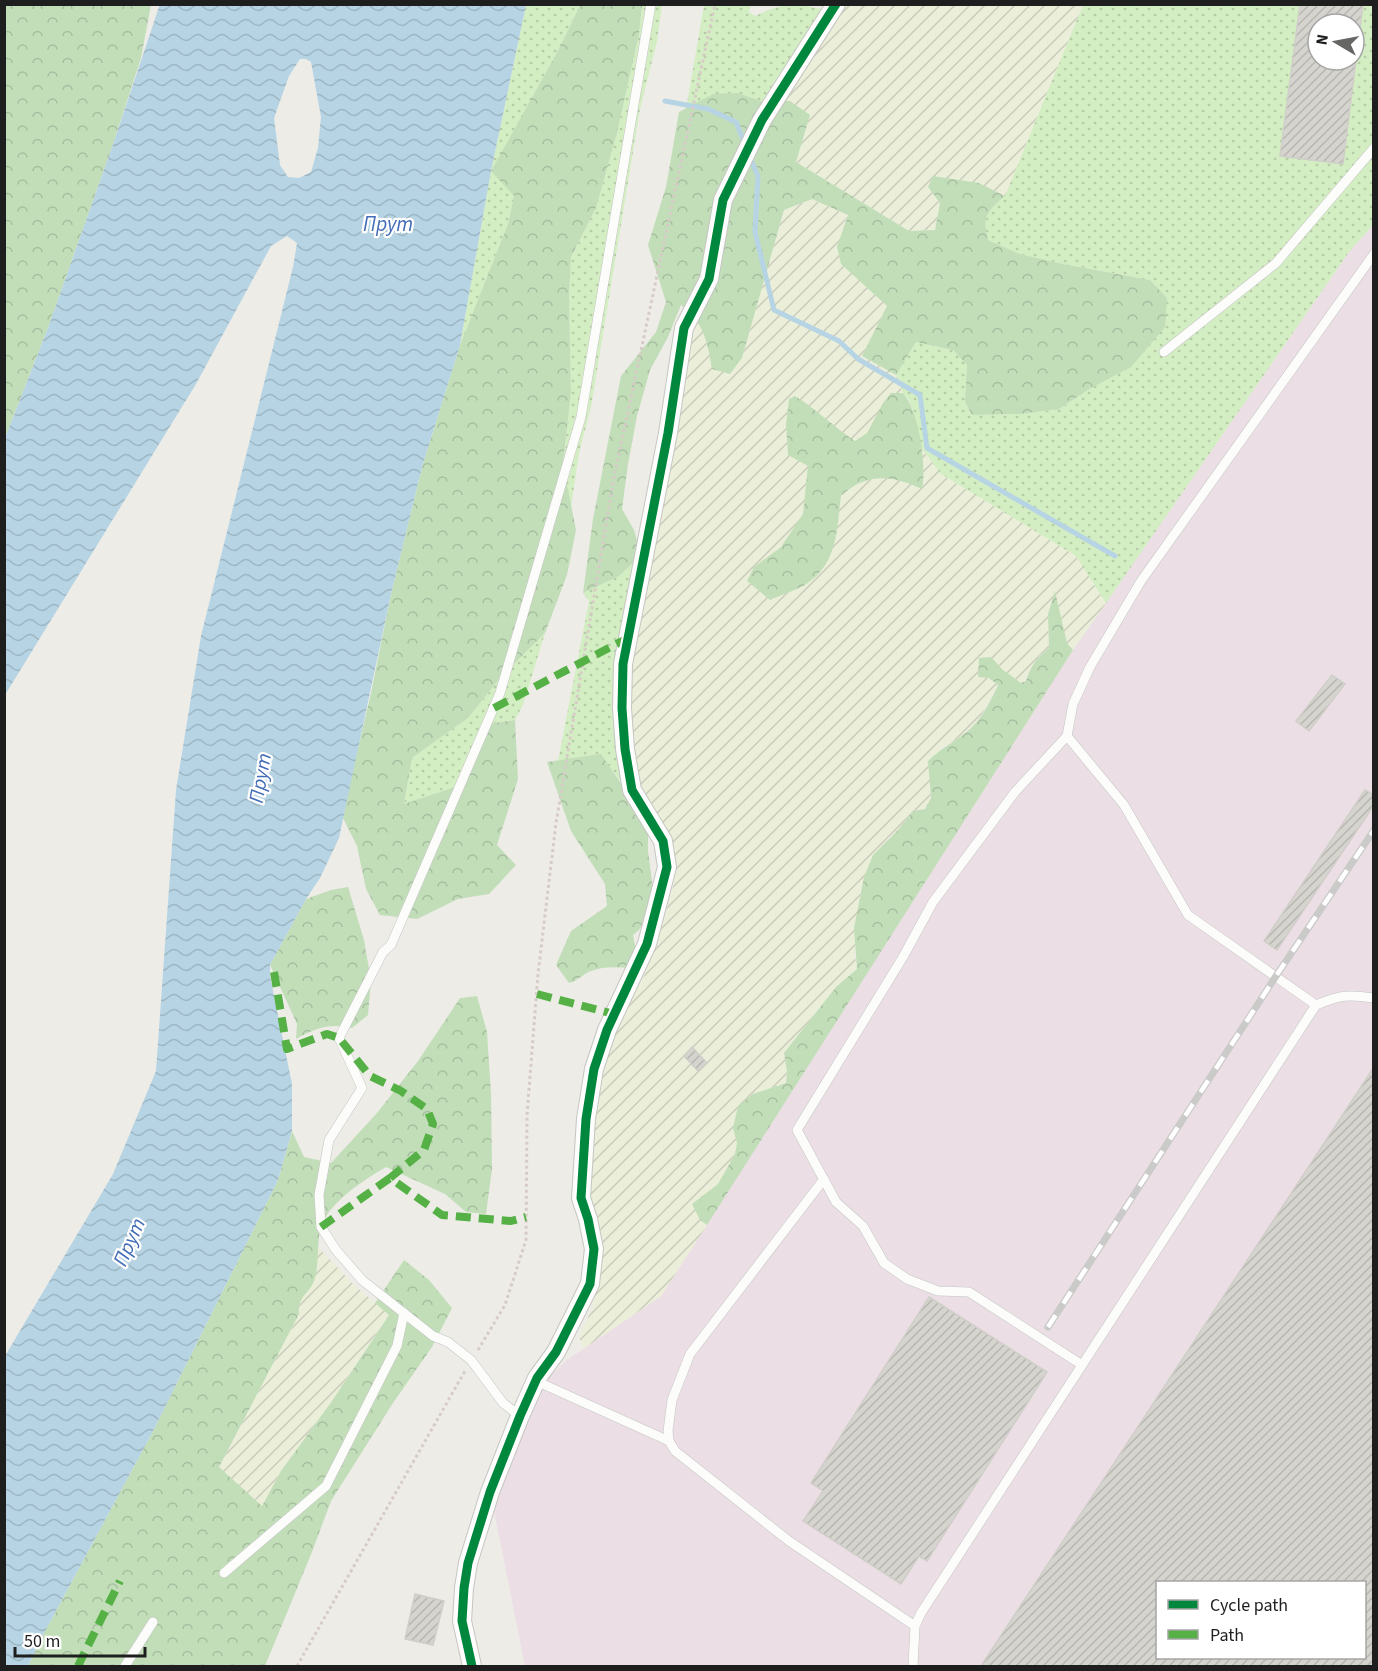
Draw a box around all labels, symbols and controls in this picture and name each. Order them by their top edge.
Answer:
north arrow [1306,12,1366,72]
text: N [1310,32,1334,47]
water label: Прут [363,209,413,239]
water label: Прут [241,751,279,805]
water label: Прут [105,1213,153,1271]
legend [1156,1581,1366,1659]
text: Cycle path [1210,1593,1288,1618]
scale bar [15,1620,146,1658]
text: Path [1210,1623,1244,1648]
text: 50 m [24,1629,60,1654]

